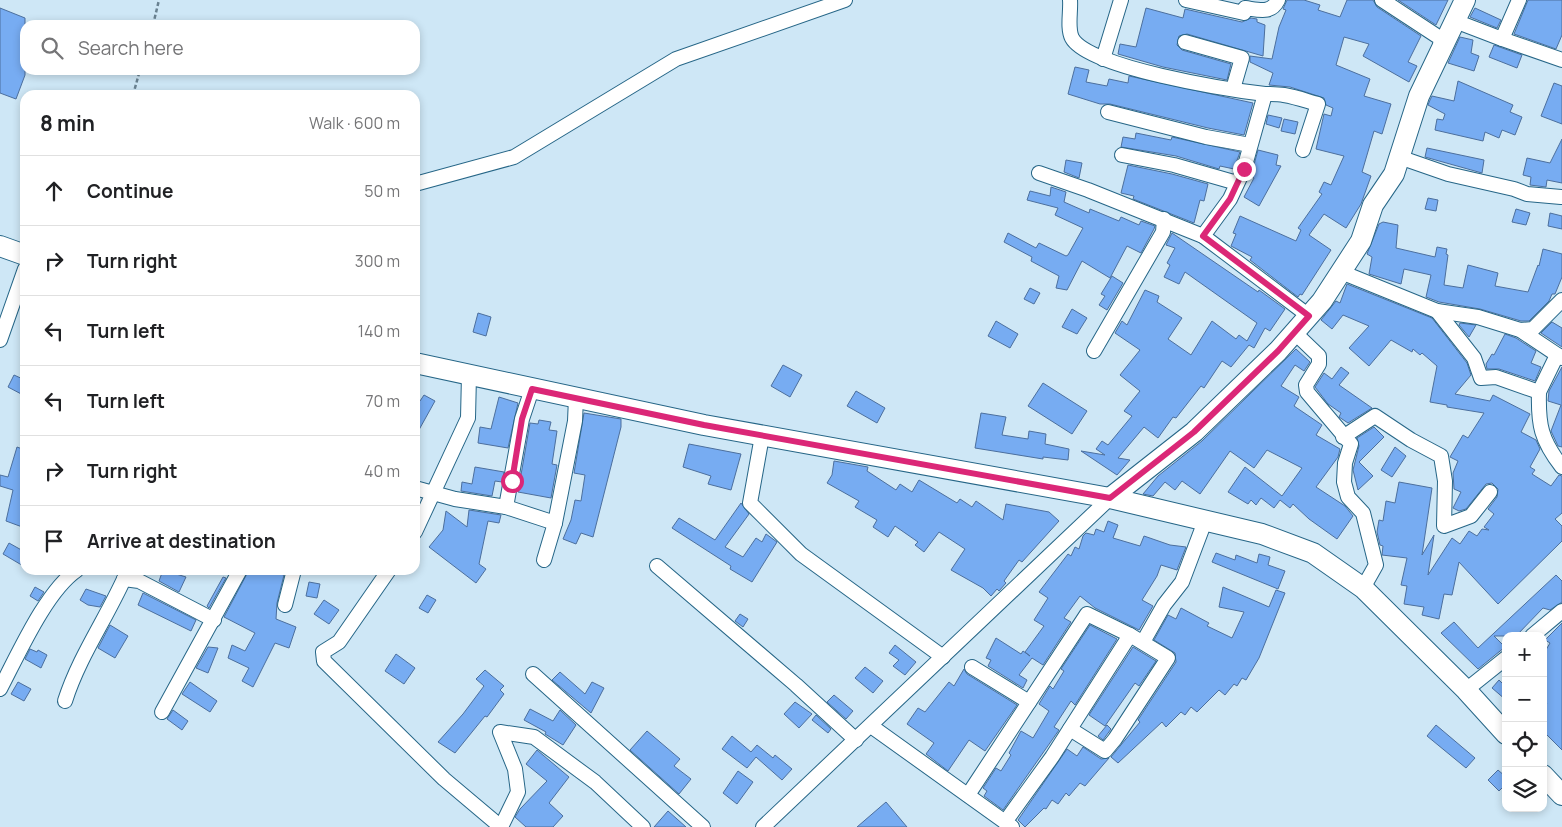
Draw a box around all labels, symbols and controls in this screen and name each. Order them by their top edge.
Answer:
search box [20,20,420,75]
icon: search [38,34,66,62]
text: Search here [78,35,184,61]
text: 8 min [40,109,95,137]
text: Walk · 600 m [309,112,400,134]
route end [1233,158,1256,181]
icon: ahead [40,177,68,205]
text: Continue [87,178,173,204]
text: 50 m [364,180,400,202]
icon: right [40,247,68,275]
text: Turn right [87,248,177,274]
text: 300 m [355,250,400,272]
icon: left [40,317,68,345]
text: Turn left [87,318,165,344]
text: 140 m [358,320,400,342]
icon: left [40,387,68,415]
text: Turn left [87,388,165,414]
text: 70 m [365,390,400,412]
icon: right [40,457,68,485]
text: Turn right [87,458,177,484]
text: 40 m [364,460,400,482]
route start [501,470,524,493]
icon: arrive [40,527,68,555]
text: Arrive at destination [87,528,276,554]
map controls [1502,632,1547,812]
button: + [1502,632,1547,677]
button: − [1502,677,1547,722]
button: locate [1502,722,1547,767]
button: layers [1502,767,1547,812]

